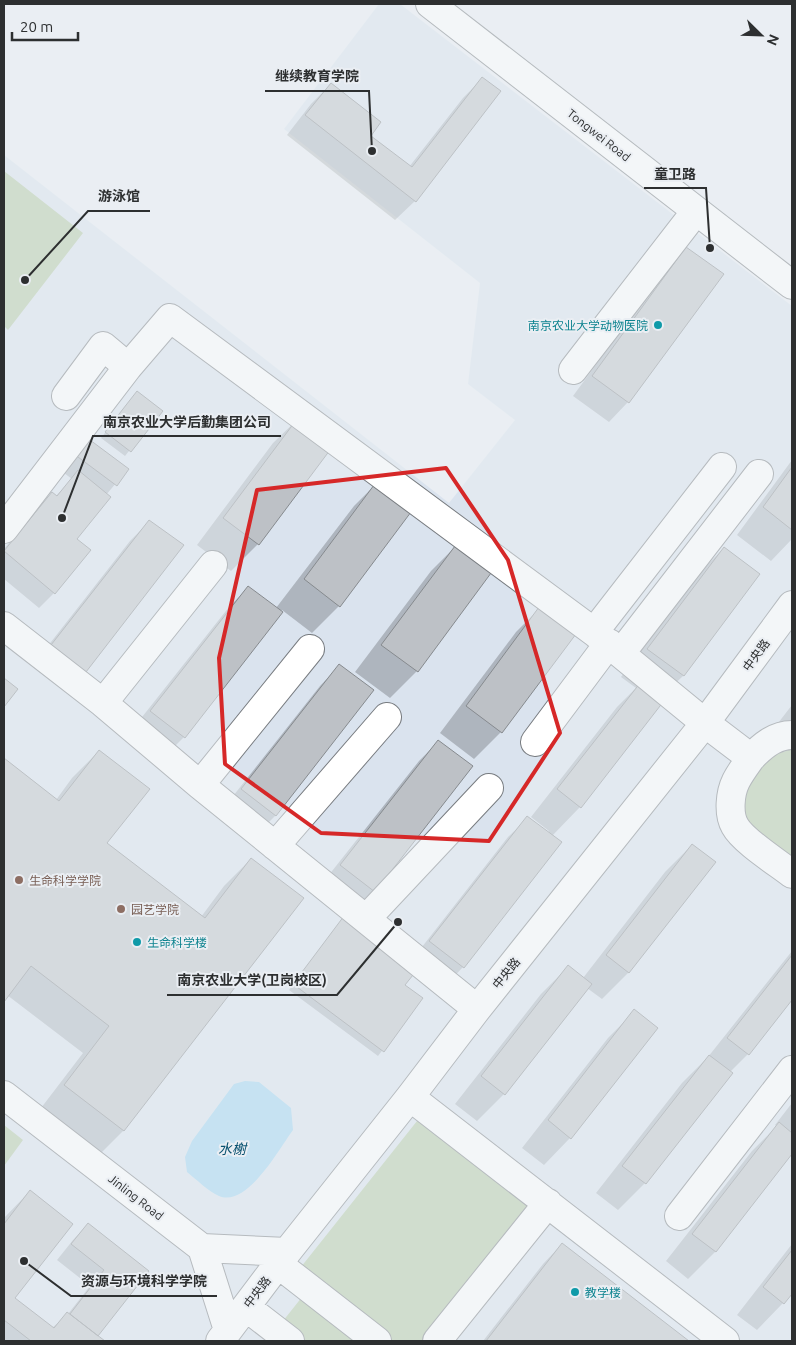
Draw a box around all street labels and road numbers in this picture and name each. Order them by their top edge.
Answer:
street label: Tongwei Road [565,106,633,164]
street label: 中央路 [740,637,772,673]
street label: 中央路 [490,955,522,991]
street label: Jinling Road [106,1172,166,1222]
street label: 中央路 [241,1274,273,1310]

